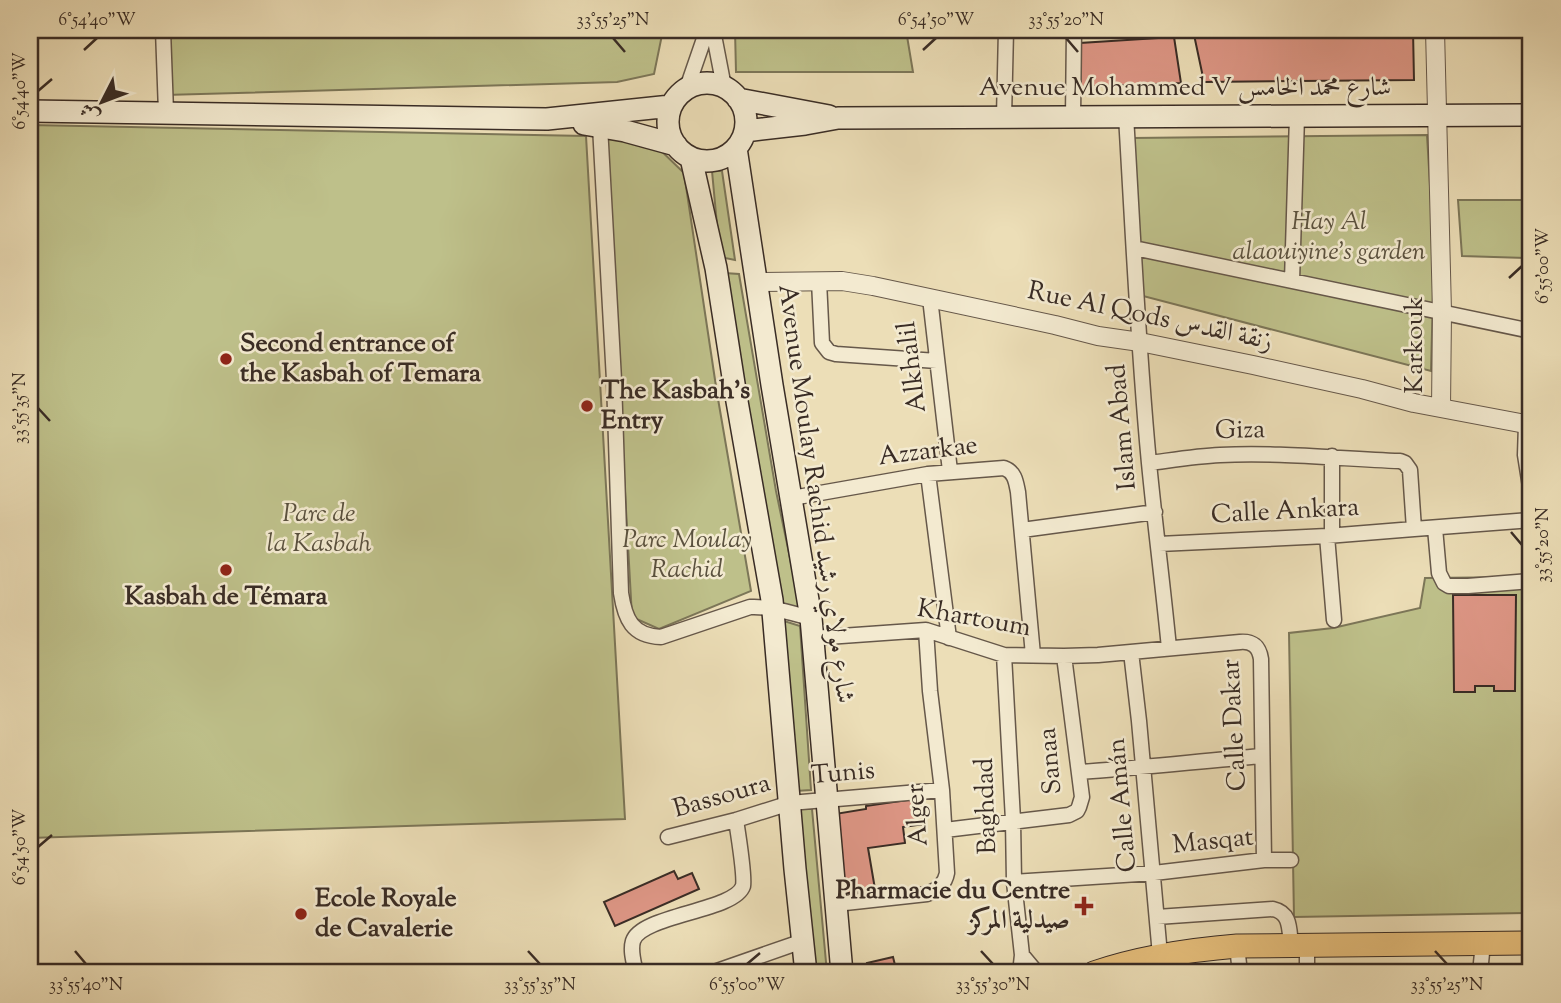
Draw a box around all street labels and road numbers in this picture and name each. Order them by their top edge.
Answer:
street label: Avenue Mohammed V شارع محمد الخامس [979,70,1391,108]
street label: Rue Al Qods زنقة القدس [1024,273,1276,361]
street label: Avenue Moulay Rachid شارع مولاي رشيد [766,282,863,706]
street label: Karkouk [1397,296,1434,394]
street label: Alkhalil [889,319,937,415]
street label: Islam Abad [1099,362,1147,492]
street label: Giza [1214,412,1266,450]
street label: Azzarkae [876,428,980,476]
street label: Calle Ankara [1210,490,1360,534]
street label: Khartoum [914,591,1034,647]
street label: Calle Dakar [1213,658,1257,792]
street label: Sanaa [1030,726,1072,796]
street label: Calle Amán [1099,736,1147,874]
street label: Tunis [810,753,876,795]
street label: Baghdad [967,757,1007,855]
street label: Bassoura [669,765,775,829]
street label: Alger [897,782,939,847]
street label: Masqat [1171,819,1255,865]

